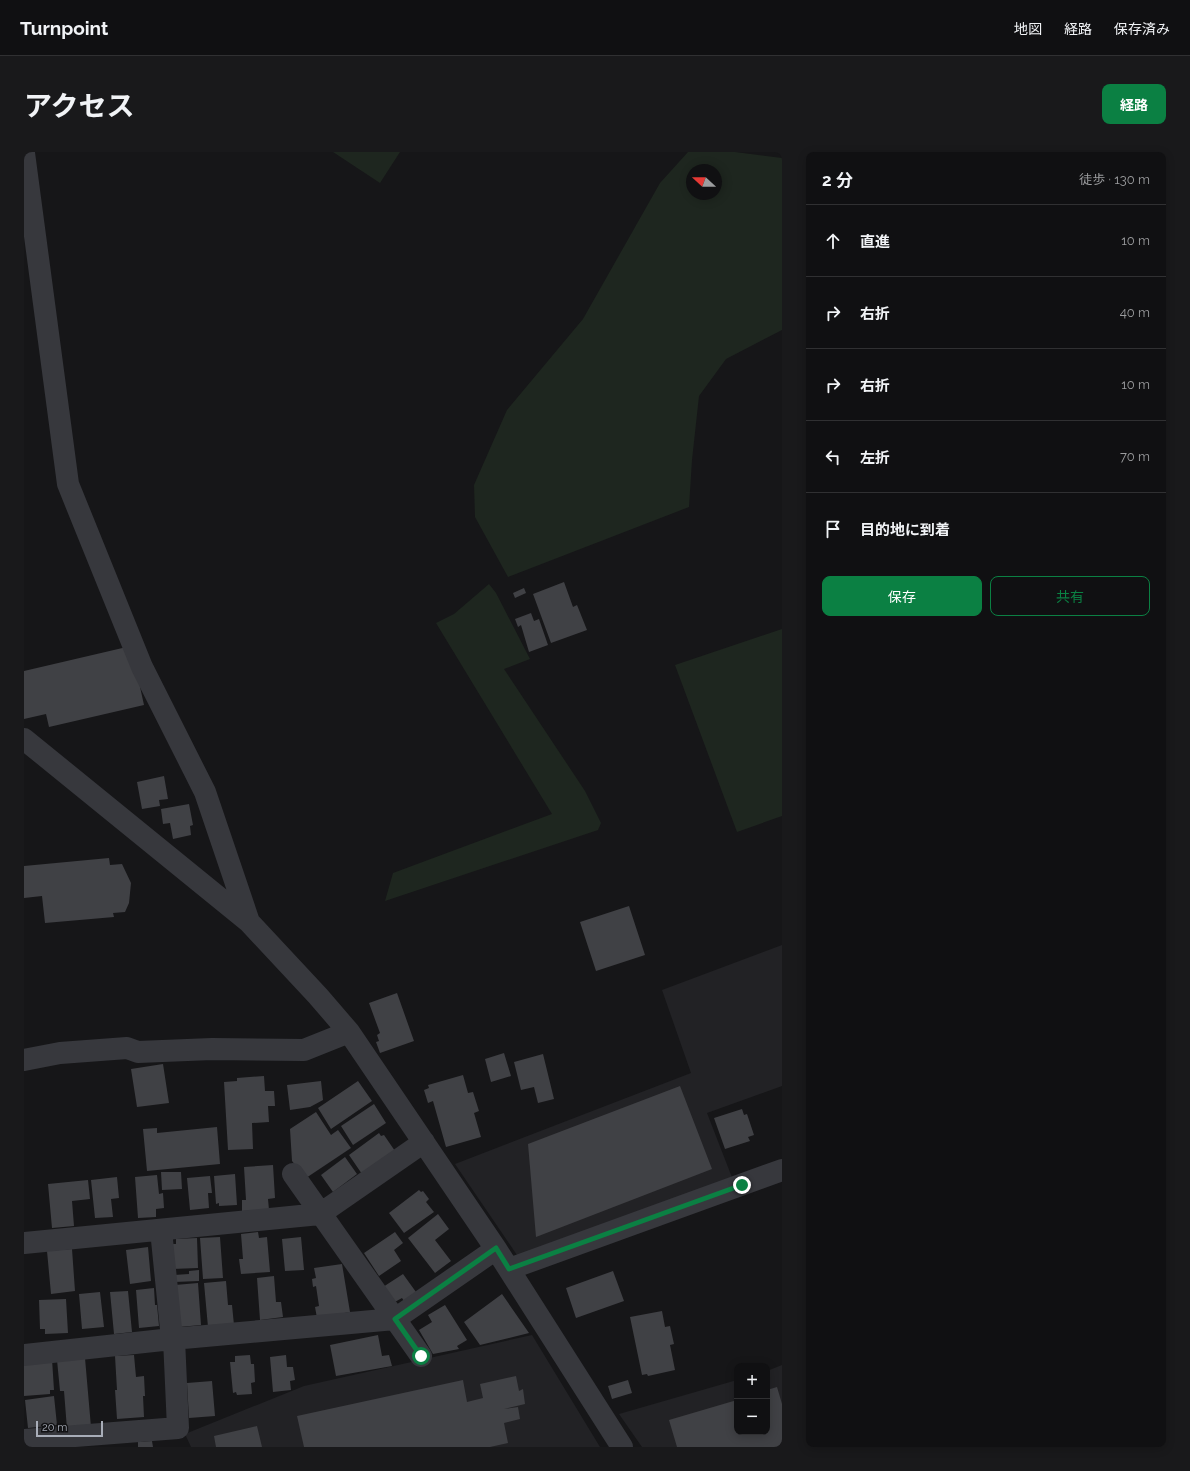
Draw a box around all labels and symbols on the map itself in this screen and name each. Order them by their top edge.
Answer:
north arrow [686,164,722,200]
route end [733,1176,751,1194]
route start [412,1347,430,1365]
scale bar [36,1419,103,1438]

